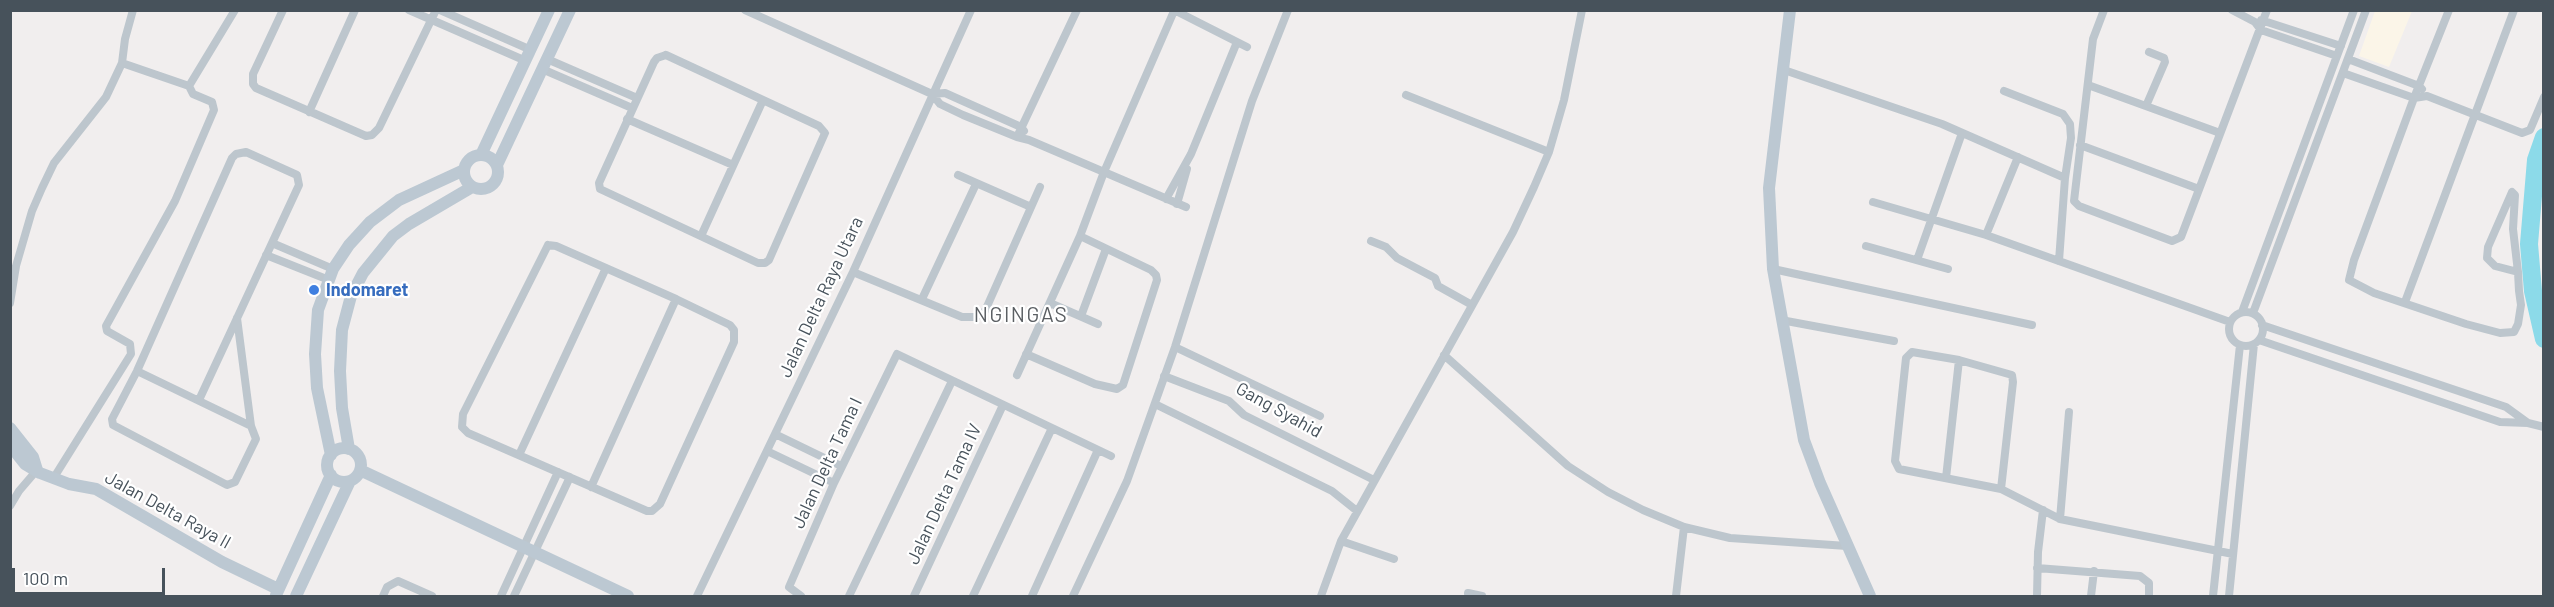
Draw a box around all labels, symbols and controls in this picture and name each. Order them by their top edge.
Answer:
street label: Jalan Delta Raya Utara [774,213,868,381]
place label: Indomaret [326,279,408,301]
marker: Indomaret [307,283,321,297]
district label: NGINGAS [974,302,1068,328]
street label: Gang Syahid [1232,378,1326,442]
street label: Jalan Delta Tama I [787,394,867,532]
street label: Jalan Delta Tama IV [902,420,986,568]
street label: Jalan Delta Raya II [101,466,235,554]
scale bar [15,556,168,594]
text: 100 m [23,567,68,589]

